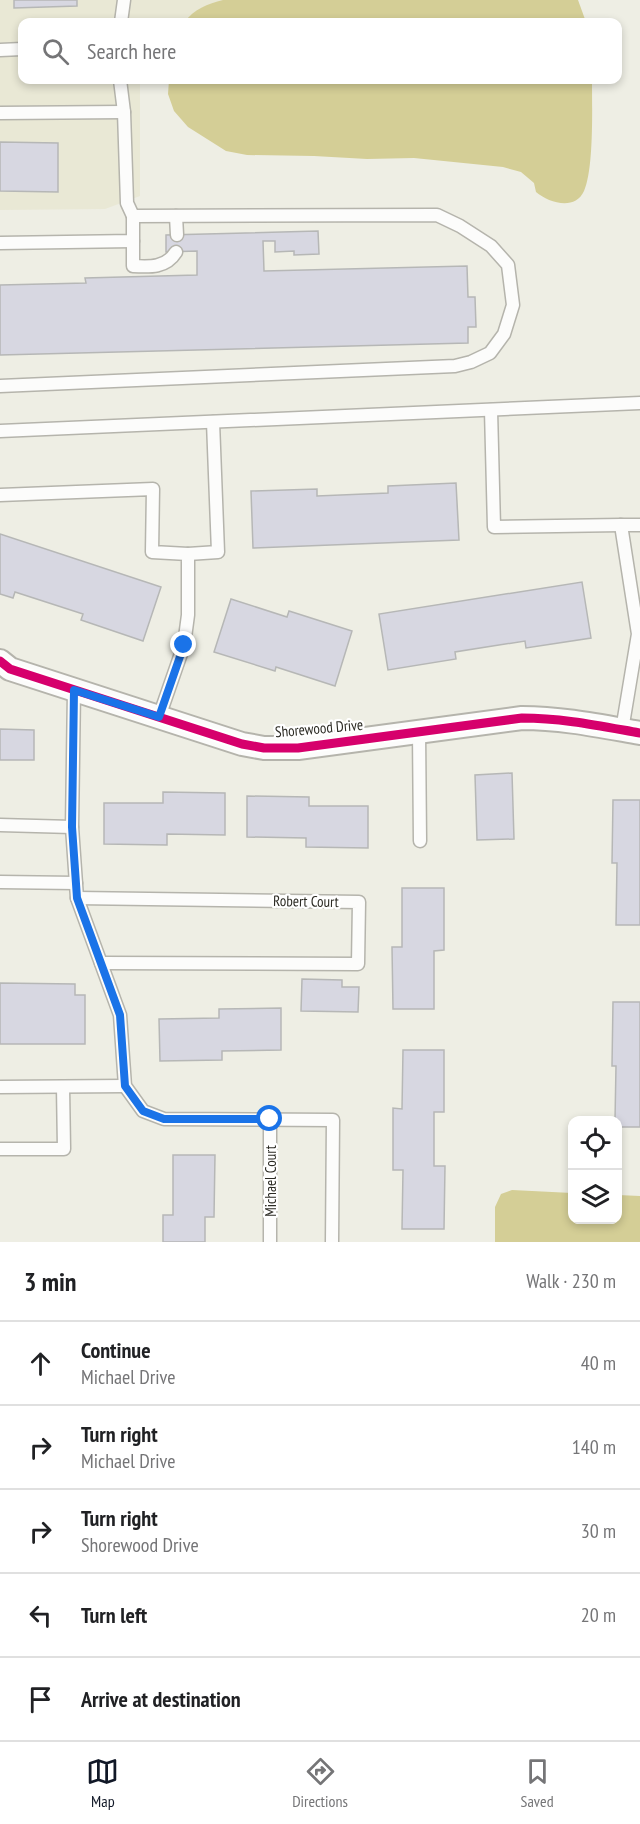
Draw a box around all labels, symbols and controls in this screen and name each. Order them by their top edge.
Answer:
search box [18,18,622,84]
icon: search [39,35,72,68]
text: Search here [87,37,176,65]
route end [170,631,196,657]
street label: Shorewood Drive [274,715,364,741]
street label: Robert Court [273,891,339,911]
route start [256,1105,282,1131]
map controls [568,1116,622,1224]
button: locate [568,1116,622,1170]
street label: Michael Court [261,1145,280,1217]
button: layers [568,1170,622,1224]
text: 3 min [24,1265,77,1298]
text: Walk · 230 m [526,1268,616,1294]
text: Continue [81,1336,151,1364]
icon: ahead [24,1347,57,1380]
text: 40 m [581,1350,616,1376]
text: Michael Drive [81,1364,176,1390]
text: Turn right [81,1420,158,1448]
icon: right [24,1431,57,1464]
text: 140 m [572,1434,616,1460]
text: Michael Drive [81,1448,176,1474]
text: Turn right [81,1504,158,1532]
icon: right [24,1515,57,1548]
text: 30 m [581,1518,616,1544]
text: Shorewood Drive [81,1532,199,1558]
icon: left [24,1599,57,1632]
text: Turn left [81,1601,147,1629]
text: 20 m [581,1602,616,1628]
icon: arrive [24,1683,57,1716]
text: Arrive at destination [81,1685,241,1713]
tab: Map [86,1755,119,1811]
tab: Directions [292,1755,348,1811]
tab: Saved [521,1755,554,1811]

